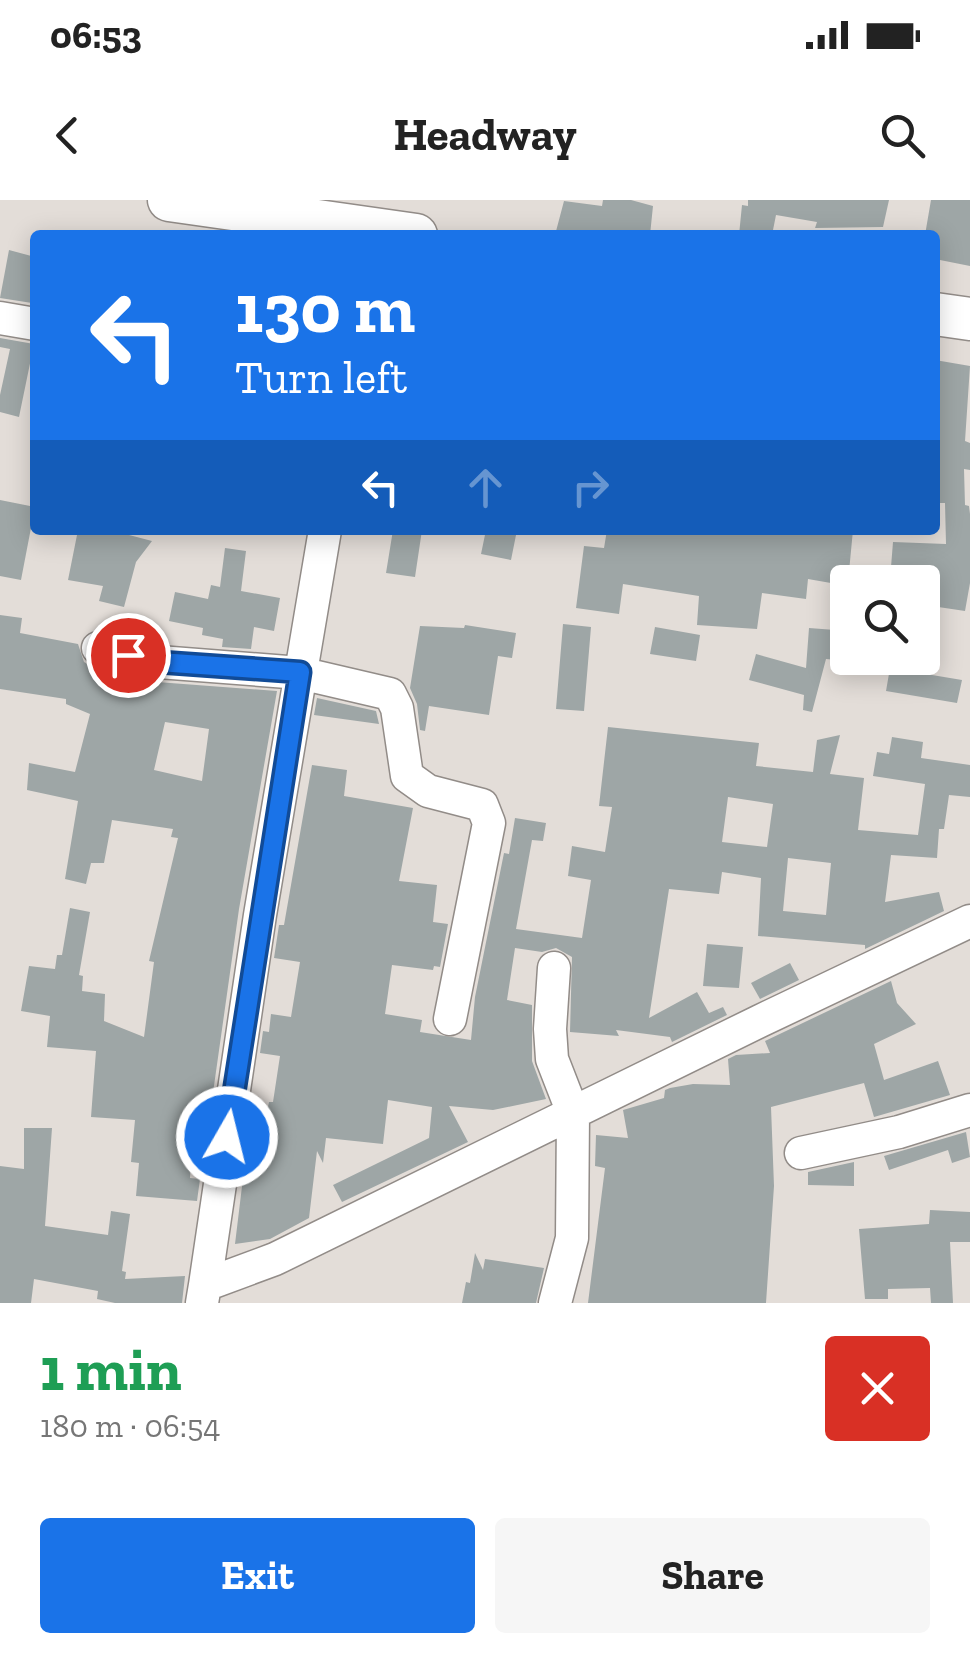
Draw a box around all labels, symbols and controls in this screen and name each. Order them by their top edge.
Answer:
text: 06:53 [50,12,142,58]
icon: back [40,108,95,163]
text: Headway [393,108,577,162]
icon: search [875,108,930,163]
text: 130 m [235,266,415,350]
icon: left [70,270,200,400]
text: Turn left [235,351,407,405]
icon: left [353,460,408,515]
icon: ahead [458,460,513,515]
icon: right [563,460,618,515]
map controls [830,565,940,675]
button: search [830,565,940,675]
pin [86,613,171,698]
icon: arrive [101,628,156,683]
position arrow [175,1085,279,1189]
text: 1 min [40,1333,182,1405]
button: close [825,1336,930,1441]
text: 180 m · 06:54 [40,1407,221,1445]
button: Exit [40,1518,475,1633]
button: Share [495,1518,930,1633]

